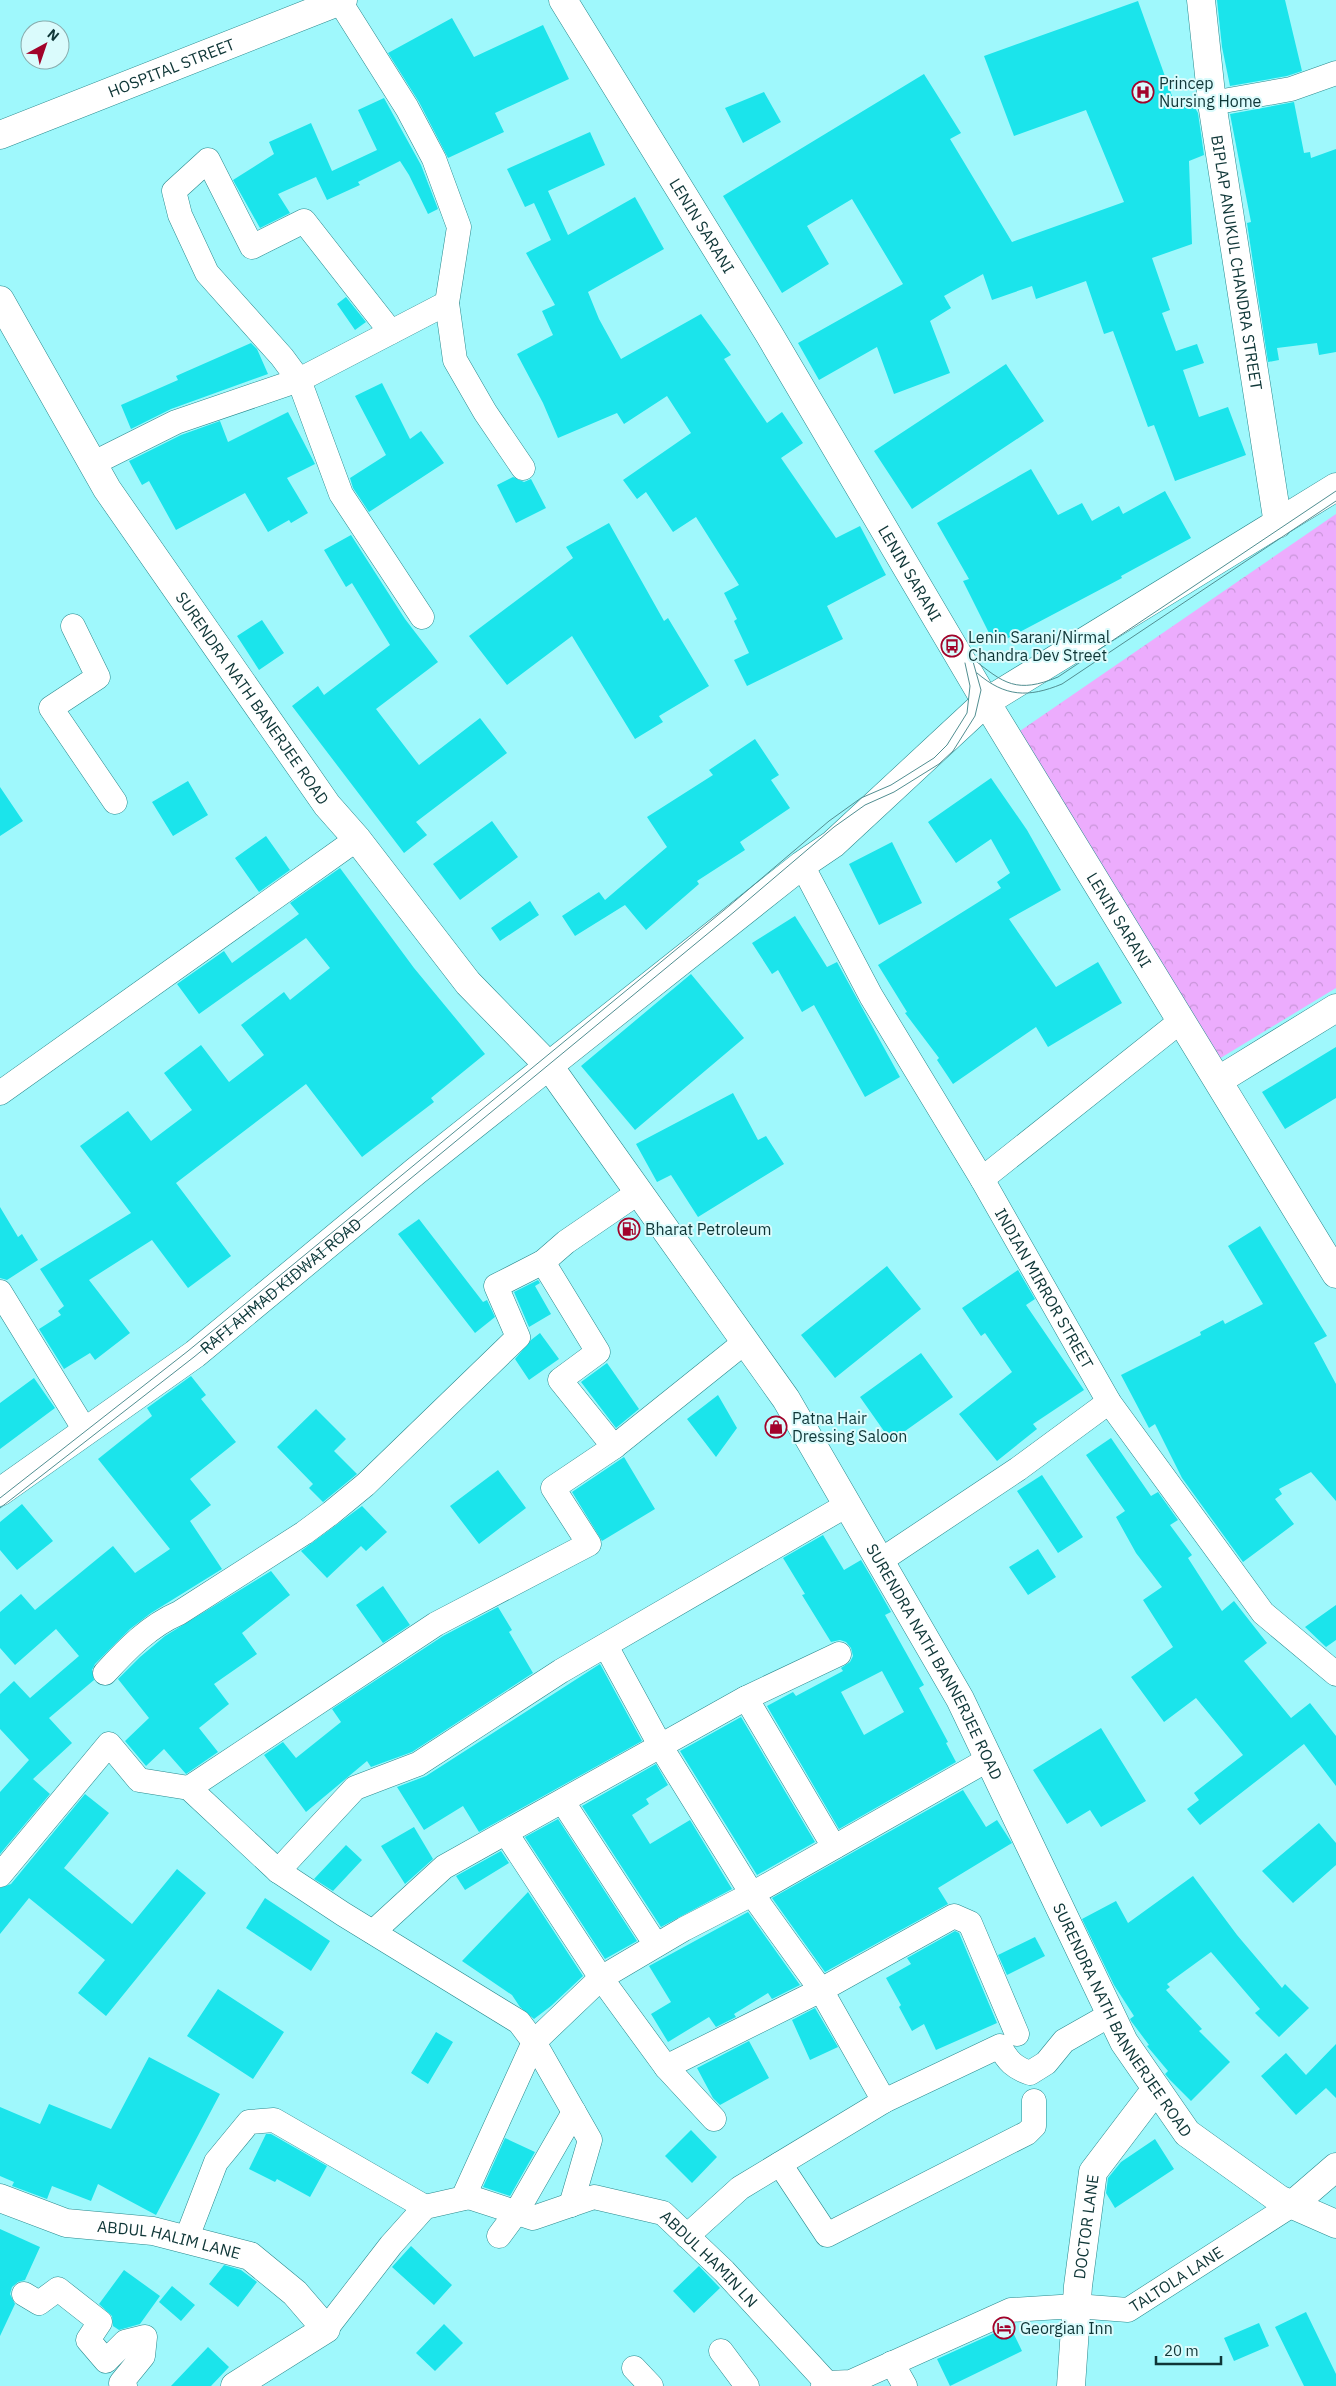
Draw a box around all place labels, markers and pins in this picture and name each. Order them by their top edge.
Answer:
place label: Princep Nursing Home [1159,73,1262,111]
hospital icon: Princep Nursing Home [1131,80,1155,104]
place label: Lenin Sarani/Nirmal Chandra Dev Street [968,627,1110,665]
bus stop icon: Lenin Sarani/Nirmal Chandra Dev Street [940,634,964,658]
fuel station icon: Bharat Petroleum [617,1217,641,1241]
place label: Bharat Petroleum [645,1219,772,1239]
place label: Patna Hair Dressing Saloon [792,1408,907,1446]
shop icon: Patna Hair Dressing Saloon [764,1415,788,1439]
hotel icon: Georgian Inn [992,2316,1016,2340]
place label: Georgian Inn [1020,2318,1113,2338]

